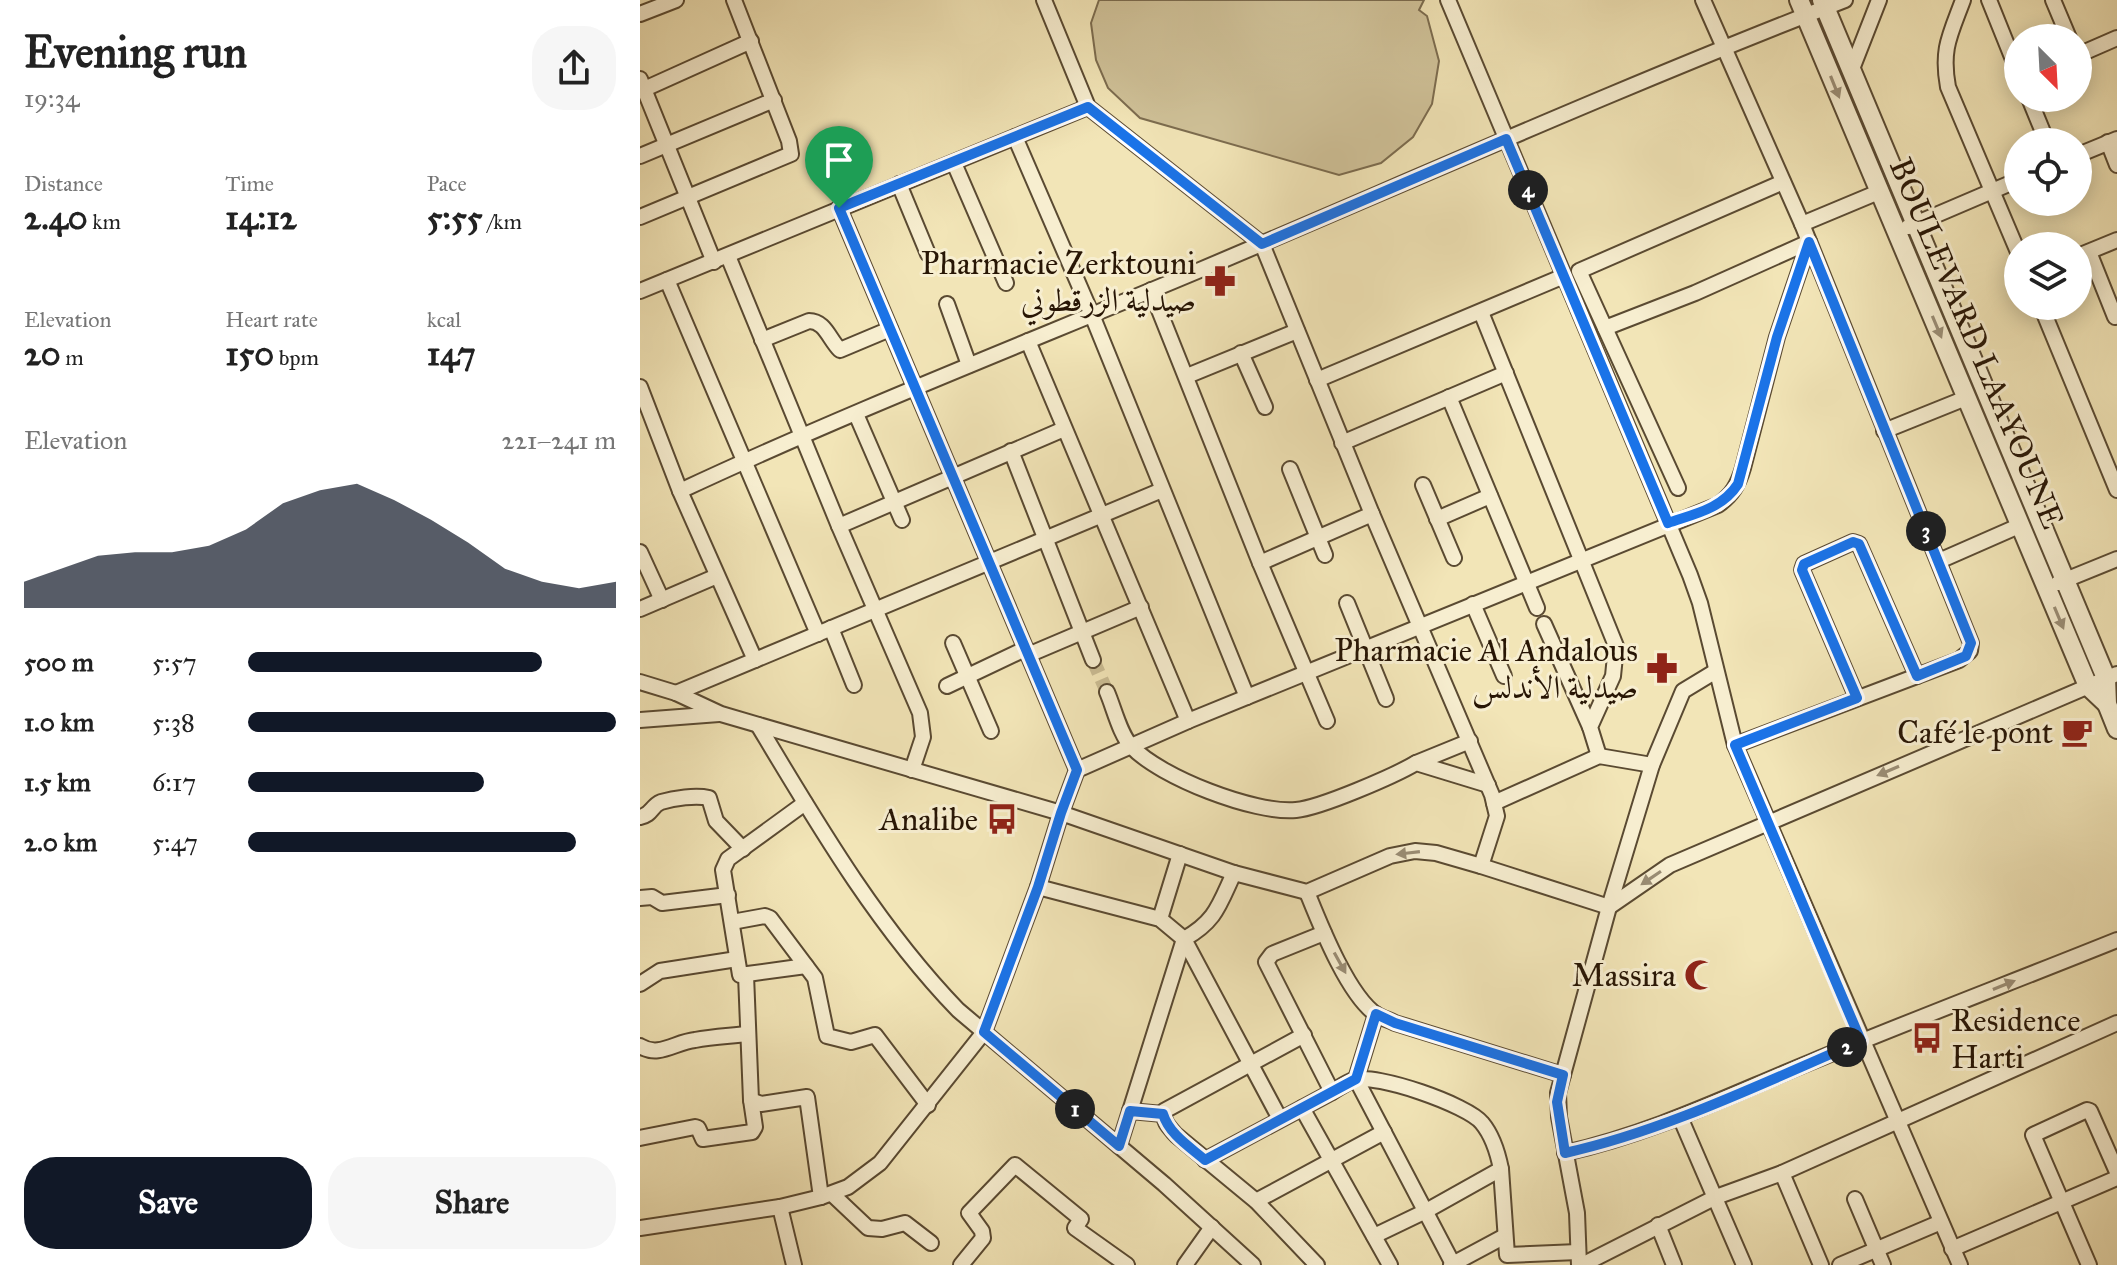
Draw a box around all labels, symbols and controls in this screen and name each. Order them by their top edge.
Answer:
north arrow [2004,24,2092,112]
map controls [2004,24,2092,320]
text: Evening run [24,25,247,79]
button: share [532,26,616,110]
one-way arrow [1829,75,1842,99]
text: 19:34 [24,82,79,114]
pin [805,126,873,208]
button: locate [2004,128,2092,216]
icon: arrive [817,138,861,182]
street label: BOULEVARD LAAYOUNE [1881,152,2072,534]
text: Distance [24,170,103,197]
text: Time [225,170,274,197]
text: Pace [427,170,467,197]
pin: 4 [1508,170,1548,210]
text: 4 [1522,176,1534,203]
text: 2.40 [24,197,88,238]
text: 14:12 [225,197,296,238]
text: 5:55 [427,197,483,238]
text: km [88,208,121,235]
text: /km [483,208,522,235]
button: layers [2004,232,2092,320]
place label: Pharmacie Zerktouni صيدلية الزرقطوني [921,244,1196,326]
pharmacy icon: Pharmacie Zerktouni صيدلية الزرقطوني [1203,264,1237,298]
text: Elevation [24,306,111,333]
text: Heart rate [225,306,318,333]
text: kcal [427,306,461,333]
one-way arrow [1930,315,1943,338]
text: 20 [24,333,61,374]
text: 150 [225,333,274,374]
text: 147 [427,333,476,374]
text: m [61,344,84,371]
text: bpm [274,344,319,371]
text: Elevation [24,424,127,456]
text: 221–241 m [502,424,616,456]
pin: 3 [1906,511,1946,551]
text: 3 [1922,517,1930,544]
one-way arrow [2053,606,2066,630]
place label: Pharmacie Al Andalous صيدلية الأندلس [1334,631,1638,709]
text: 500 m [24,646,94,678]
text: 5:57 [152,646,197,678]
pharmacy icon: Pharmacie Al Andalous صيدلية الأندلس [1645,651,1679,685]
text: 1.0 km [24,706,94,738]
text: 5:38 [152,706,195,738]
place label: Café le pont [1897,713,2053,752]
cafe icon: Café le pont [2060,715,2094,749]
one-way arrow [1876,765,1899,778]
text: 1.5 km [24,766,91,798]
text: 6:17 [152,766,196,798]
place label: Analibe [877,800,978,839]
bus stop icon: Analibe [985,802,1019,836]
text: 2.0 km [24,826,97,858]
text: 5:47 [152,826,198,858]
one-way arrow [1395,847,1420,860]
one-way arrow [1640,870,1661,885]
one-way arrow [1333,951,1347,974]
place label: Massira [1572,956,1676,995]
mosque icon: Massira [1683,958,1717,992]
one-way arrow [1992,978,2016,991]
place label: Residence Harti [1951,1001,2081,1077]
bus stop icon: Residence Harti [1910,1021,1944,1055]
pin: 2 [1827,1027,1867,1067]
text: 2 [1842,1033,1852,1060]
pin: 1 [1055,1089,1095,1129]
text: 1 [1071,1095,1079,1122]
button: Save [24,1157,312,1249]
button: Share [328,1157,616,1249]

